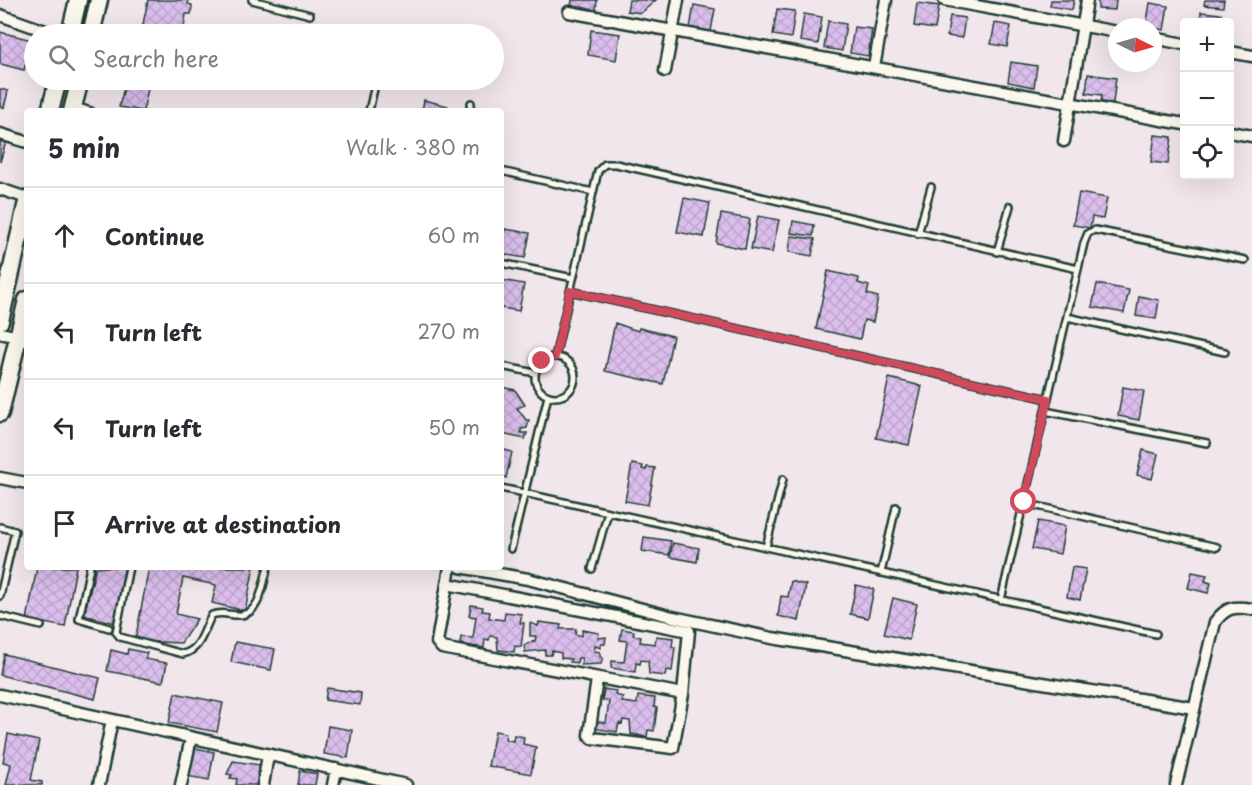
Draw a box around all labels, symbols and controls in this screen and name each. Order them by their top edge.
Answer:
north arrow [1108,18,1162,72]
map controls [1180,18,1234,180]
button: + [1180,18,1234,72]
search box [24,24,504,90]
icon: search [45,41,78,74]
text: Search here [93,41,219,74]
button: − [1180,72,1234,126]
button: locate [1180,126,1234,180]
text: 5 min [48,128,120,167]
text: Walk · 380 m [346,132,480,162]
icon: ahead [48,219,81,252]
text: Continue [105,219,204,252]
text: 60 m [428,220,480,250]
icon: left [48,315,81,348]
text: Turn left [105,315,202,348]
text: 270 m [417,316,480,346]
route end [528,347,554,373]
icon: left [48,411,81,444]
text: Turn left [105,411,202,444]
text: 50 m [428,412,480,442]
route start [1010,488,1036,514]
icon: arrive [48,507,81,540]
text: Arrive at destination [105,507,341,540]

